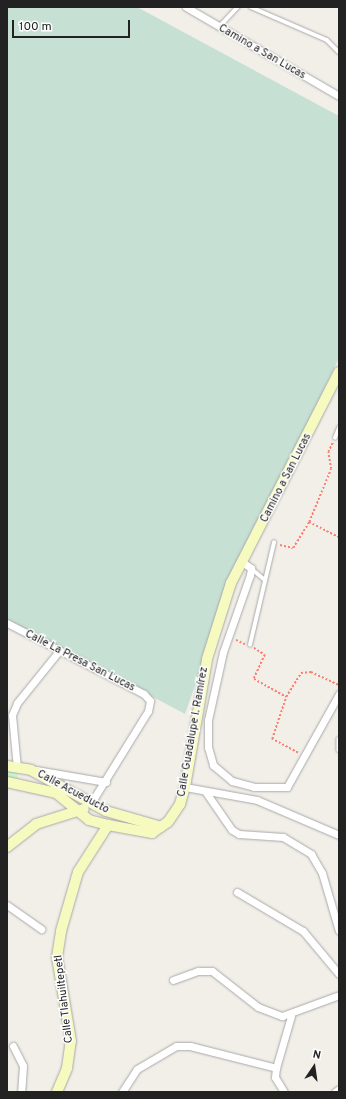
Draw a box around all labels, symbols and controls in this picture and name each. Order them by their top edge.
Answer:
scale bar [14,12,132,38]
text: 100 m [19,19,52,35]
street label: Camino a San Lucas [216,22,308,82]
street label: Camino a San Lucas [258,431,314,525]
street label: Calle La Presa San Lucas [23,627,137,695]
street label: Calle Guadalupe I. Ramírez [175,666,211,798]
street label: Calle Acueducto [35,767,111,817]
street label: Calle Tlahuiltepetl [52,954,76,1044]
north arrow [294,1047,334,1087]
text: N [311,1048,322,1063]

